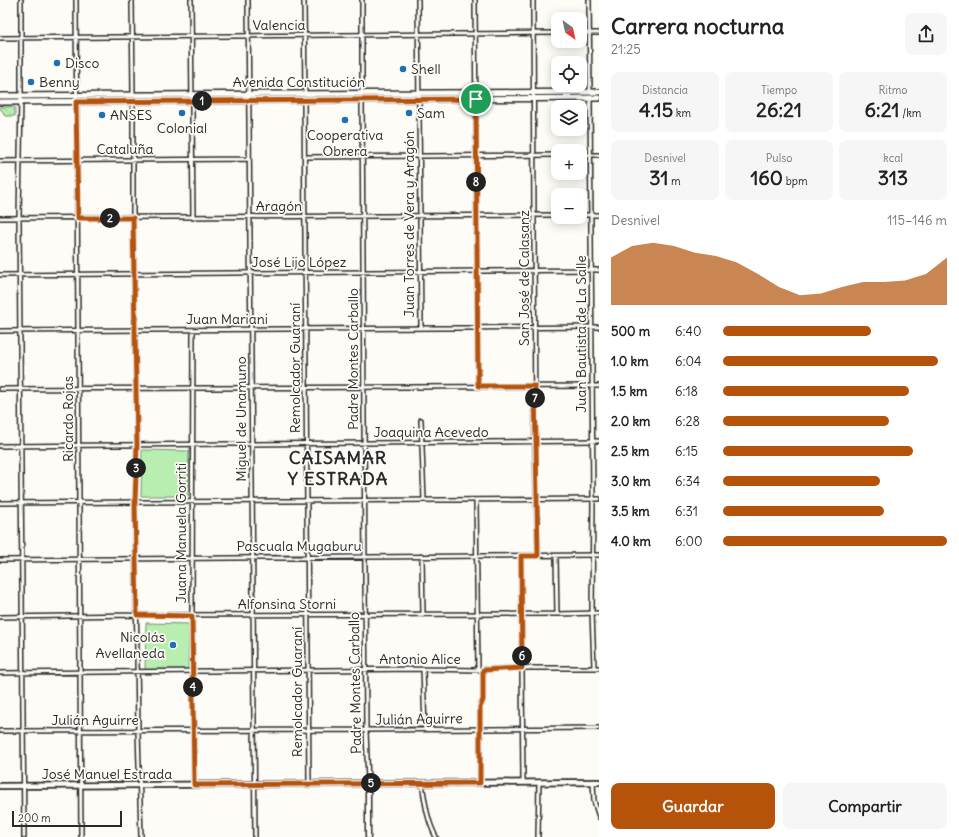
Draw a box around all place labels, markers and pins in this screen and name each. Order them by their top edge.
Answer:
place label: Disco [65,54,99,72]
marker: Disco [52,58,62,68]
place label: Shell [411,60,441,78]
marker: Shell [398,64,408,74]
place label: Benny [39,73,80,91]
marker: Benny [26,77,36,87]
pin [459,82,493,116]
pin: 1 [192,91,212,111]
place label: Sam [417,104,445,122]
place label: ANSES [110,106,153,124]
marker: Colonial [177,108,187,118]
marker: Sam [404,108,414,118]
marker: ANSES [97,110,107,120]
marker: Cooperativa Obrera [340,115,350,125]
place label: Colonial [157,119,207,137]
place label: Cooperativa Obrera [307,126,383,160]
pin: 8 [466,172,486,192]
pin: 2 [100,208,120,228]
pin: 7 [525,388,545,408]
pin: 3 [126,458,146,478]
place label: Nicolás Avellaneda [96,628,165,662]
marker: Nicolás Avellaneda [168,640,178,650]
pin: 6 [512,646,532,666]
pin: 4 [183,677,203,697]
pin: 5 [361,773,381,793]

